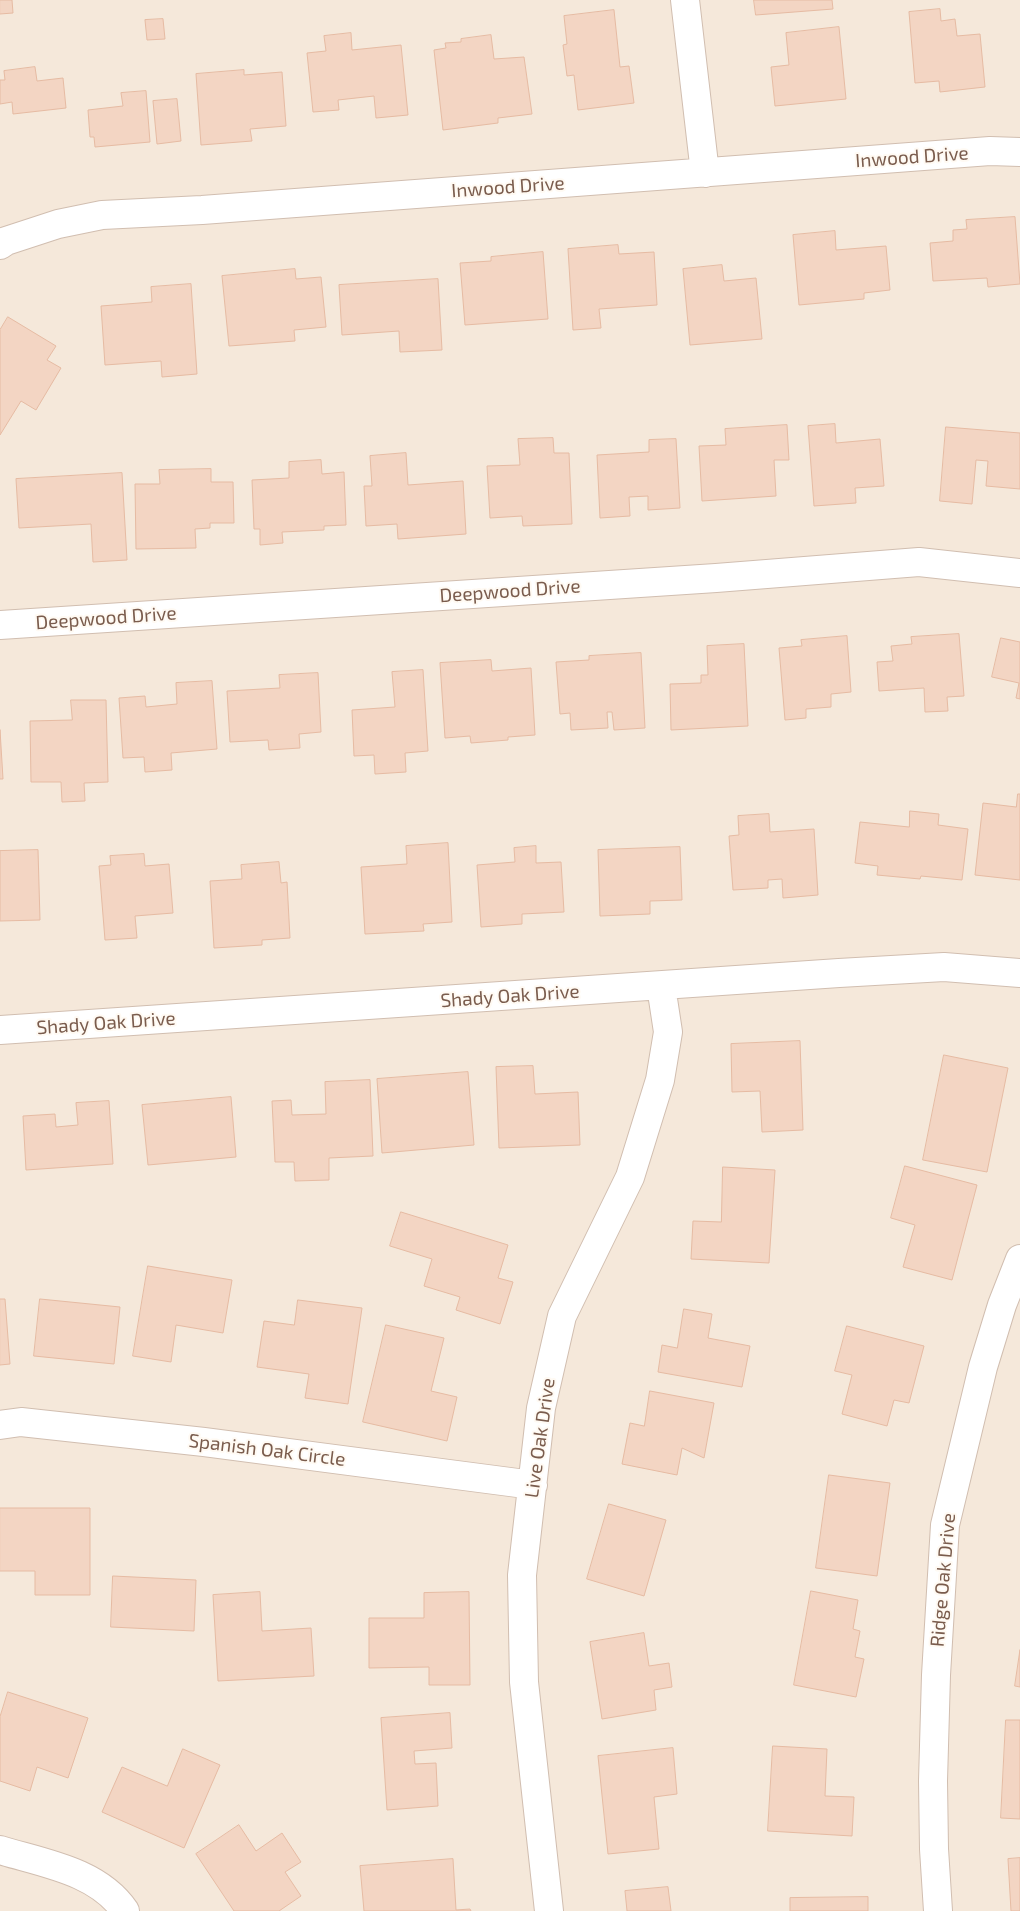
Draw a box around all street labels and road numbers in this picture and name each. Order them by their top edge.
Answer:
street label: Inwood Drive [855,142,969,172]
street label: Inwood Drive [451,172,565,202]
street label: Deepwood Drive [439,575,581,607]
street label: Deepwood Drive [35,602,177,634]
street label: Shady Oak Drive [440,980,580,1012]
street label: Shady Oak Drive [36,1007,176,1039]
street label: Live Oak Drive [520,1376,560,1500]
street label: Spanish Oak Circle [187,1429,347,1471]
street label: Ridge Oak Drive [926,1512,960,1648]

